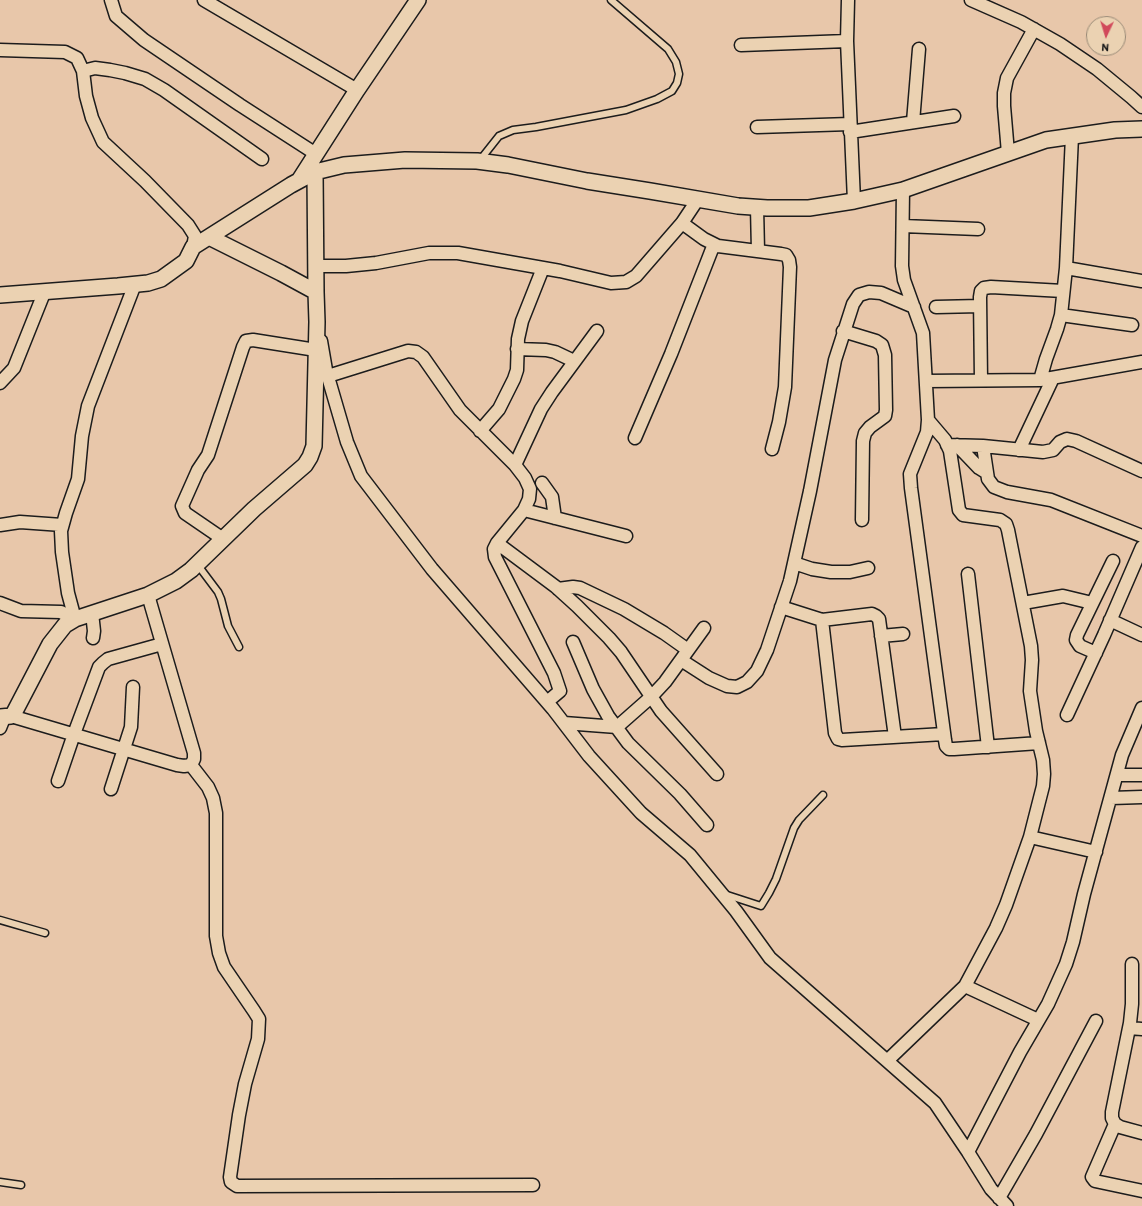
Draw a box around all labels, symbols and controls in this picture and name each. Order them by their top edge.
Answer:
north arrow [1086,16,1126,56]
text: N [1101,41,1109,54]

